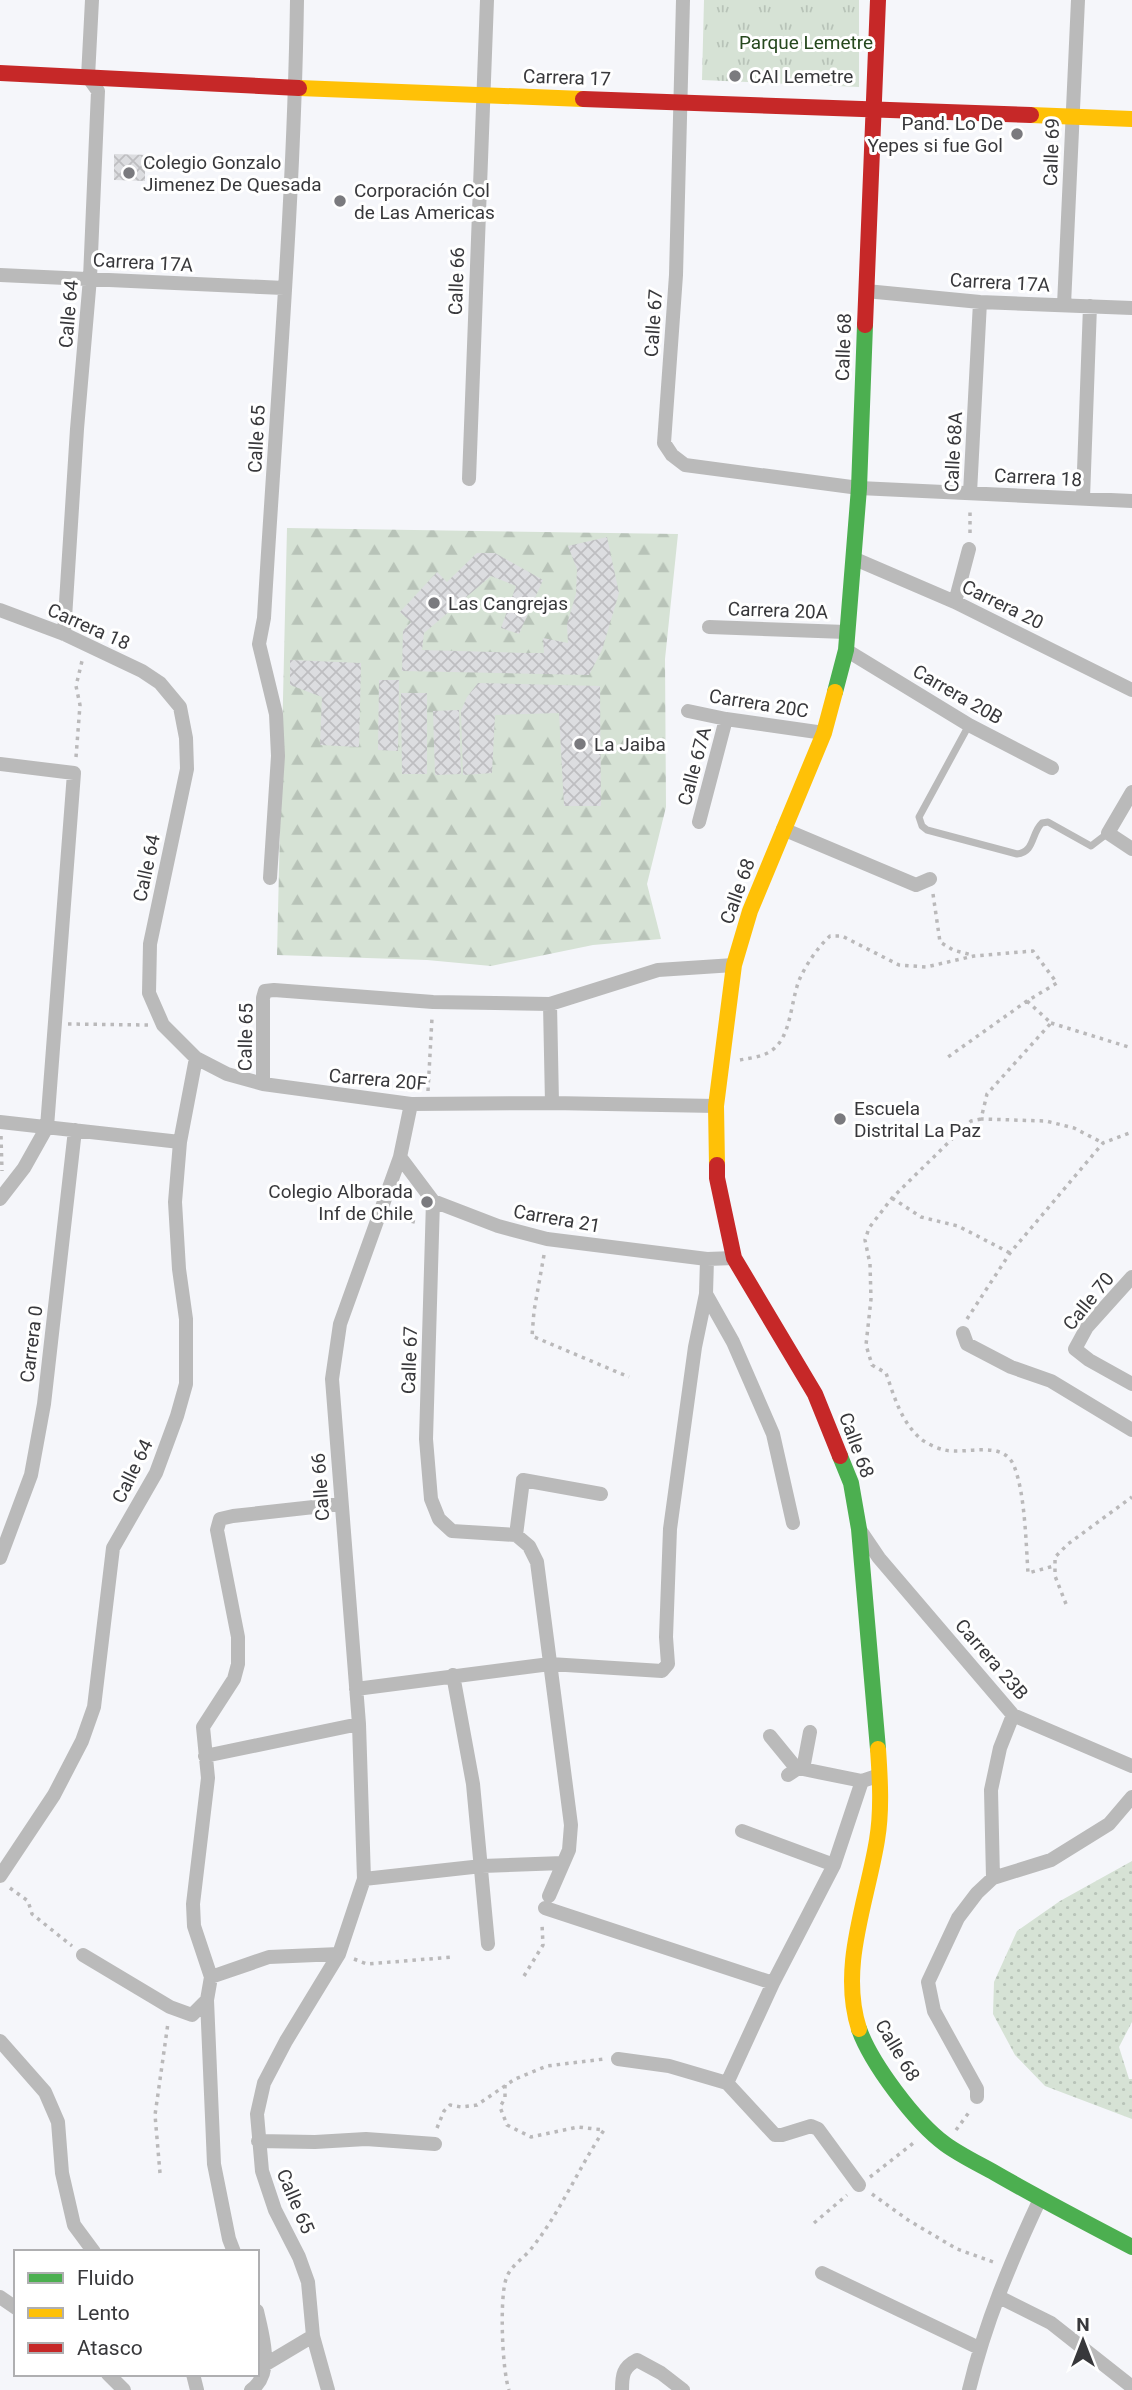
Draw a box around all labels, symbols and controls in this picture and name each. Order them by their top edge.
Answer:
park label: Parque Lemetre [739,31,873,54]
street label: Carrera 17 [523,64,611,91]
place label: CAI Lemetre [749,65,853,88]
marker: CAI Lemetre [727,68,743,84]
place label: Pand. Lo De Yepes si fue Gol [867,112,1003,157]
street label: Calle 69 [1039,118,1064,186]
marker: Pand. Lo De Yepes si fue Gol [1009,126,1025,142]
place label: Colegio Gonzalo Jimenez De Quesada [143,151,322,196]
marker: Colegio Gonzalo Jimenez De Quesada [121,165,137,181]
place label: Corporación Col de Las Americas [354,179,495,224]
marker: Corporación Col de Las Americas [332,193,348,209]
street label: Calle 66 [444,247,469,315]
street label: Carrera 17A [92,248,194,277]
street label: Carrera 17A [949,268,1051,297]
street label: Calle 64 [54,279,83,349]
street label: Calle 67 [640,288,667,358]
street label: Calle 68 [831,313,856,381]
street label: Calle 65 [243,404,270,474]
street label: Calle 68A [940,411,967,493]
street label: Carrera 18 [993,464,1082,491]
street label: Carrera 20 [958,575,1047,634]
place label: Las Cangrejas [448,592,568,615]
marker: Las Cangrejas [426,595,442,611]
street label: Carrera 20A [727,597,829,624]
street label: Carrera 18 [44,598,134,655]
street label: Carrera 20B [909,660,1007,729]
street label: Carrera 20C [708,684,810,723]
street label: Calle 67A [673,724,716,808]
place label: La Jaiba [594,733,666,756]
marker: La Jaiba [572,736,588,752]
street label: Calle 64 [128,832,165,904]
street label: Calle 68 [715,855,760,927]
street label: Calle 65 [233,1003,258,1071]
street label: Carrera 20F [328,1064,428,1095]
place label: Escuela Distrital La Paz [854,1097,981,1142]
marker: Escuela Distrital La Paz [832,1111,848,1127]
place label: Colegio Alborada Inf de Chile [268,1180,413,1225]
marker: Colegio Alborada Inf de Chile [419,1194,435,1210]
street label: Carrera 21 [512,1200,602,1237]
street label: Calle 70 [1058,1268,1119,1335]
street label: Carrera 0 [15,1304,48,1384]
street label: Calle 67 [397,1326,422,1394]
street label: Calle 68 [834,1409,879,1481]
street label: Calle 64 [107,1435,158,1507]
street label: Calle 66 [307,1452,334,1522]
street label: Carrera 23B [950,1614,1033,1705]
street label: Calle 68 [870,2015,925,2085]
street label: Calle 65 [272,2165,319,2237]
legend [14,2250,259,2376]
text: Fluido [77,2266,134,2290]
text: Lento [77,2301,130,2325]
north arrow [1048,2306,1118,2376]
text: N [1076,2313,1090,2336]
text: Atasco [77,2336,143,2360]

